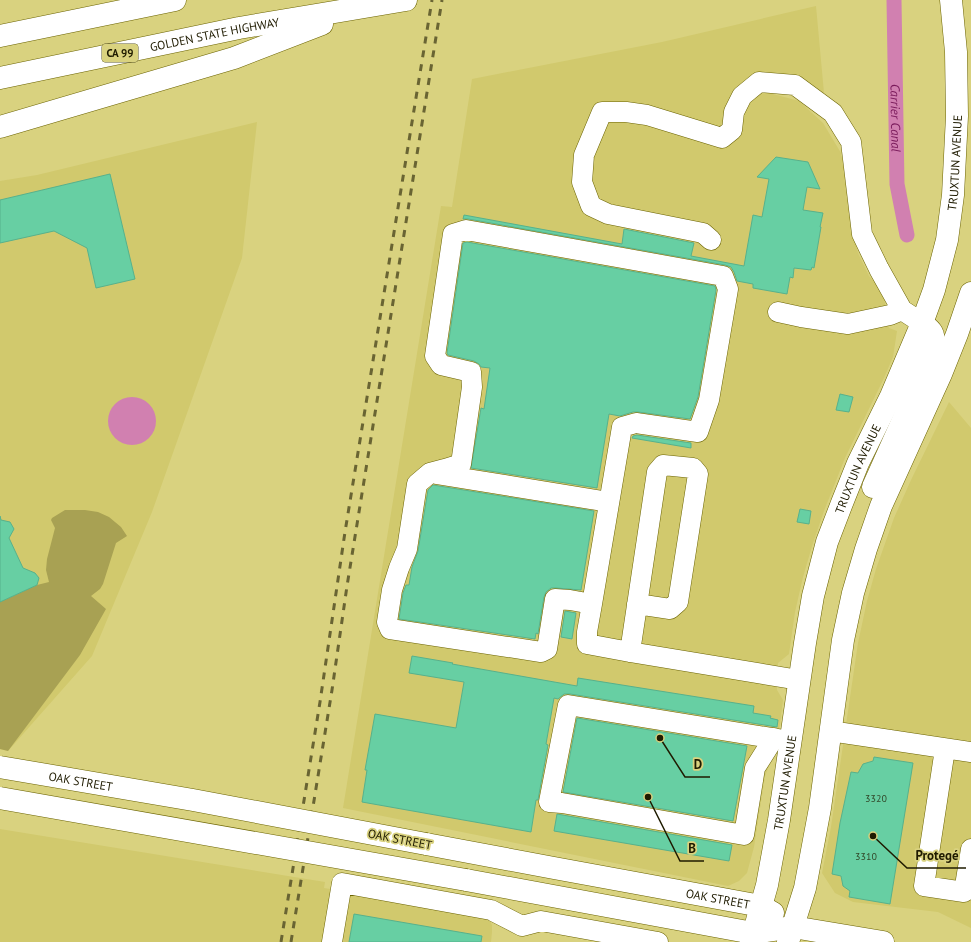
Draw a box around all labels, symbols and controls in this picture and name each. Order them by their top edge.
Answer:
street label: GOLDEN STATE HIGHWAY [148,14,281,54]
road number: CA 99 [102,44,138,62]
water label: Carrier Canal [887,84,905,153]
street label: TRUXTUN AVENUE [943,114,965,212]
street label: TRUXTUN AVENUE [831,422,884,516]
street label: TRUXTUN AVENUE [770,734,799,832]
callout: D [685,752,710,777]
text: D [694,756,702,773]
street label: OAK STREET [48,768,114,794]
house number: 3320 [865,792,887,805]
street label: OAK STREET [367,825,434,853]
callout: B [680,836,704,861]
text: B [688,840,696,857]
callout: Protegé [907,843,966,868]
text: Protegé [915,847,959,864]
house number: 3310 [855,850,877,863]
street label: OAK STREET [685,885,752,911]

